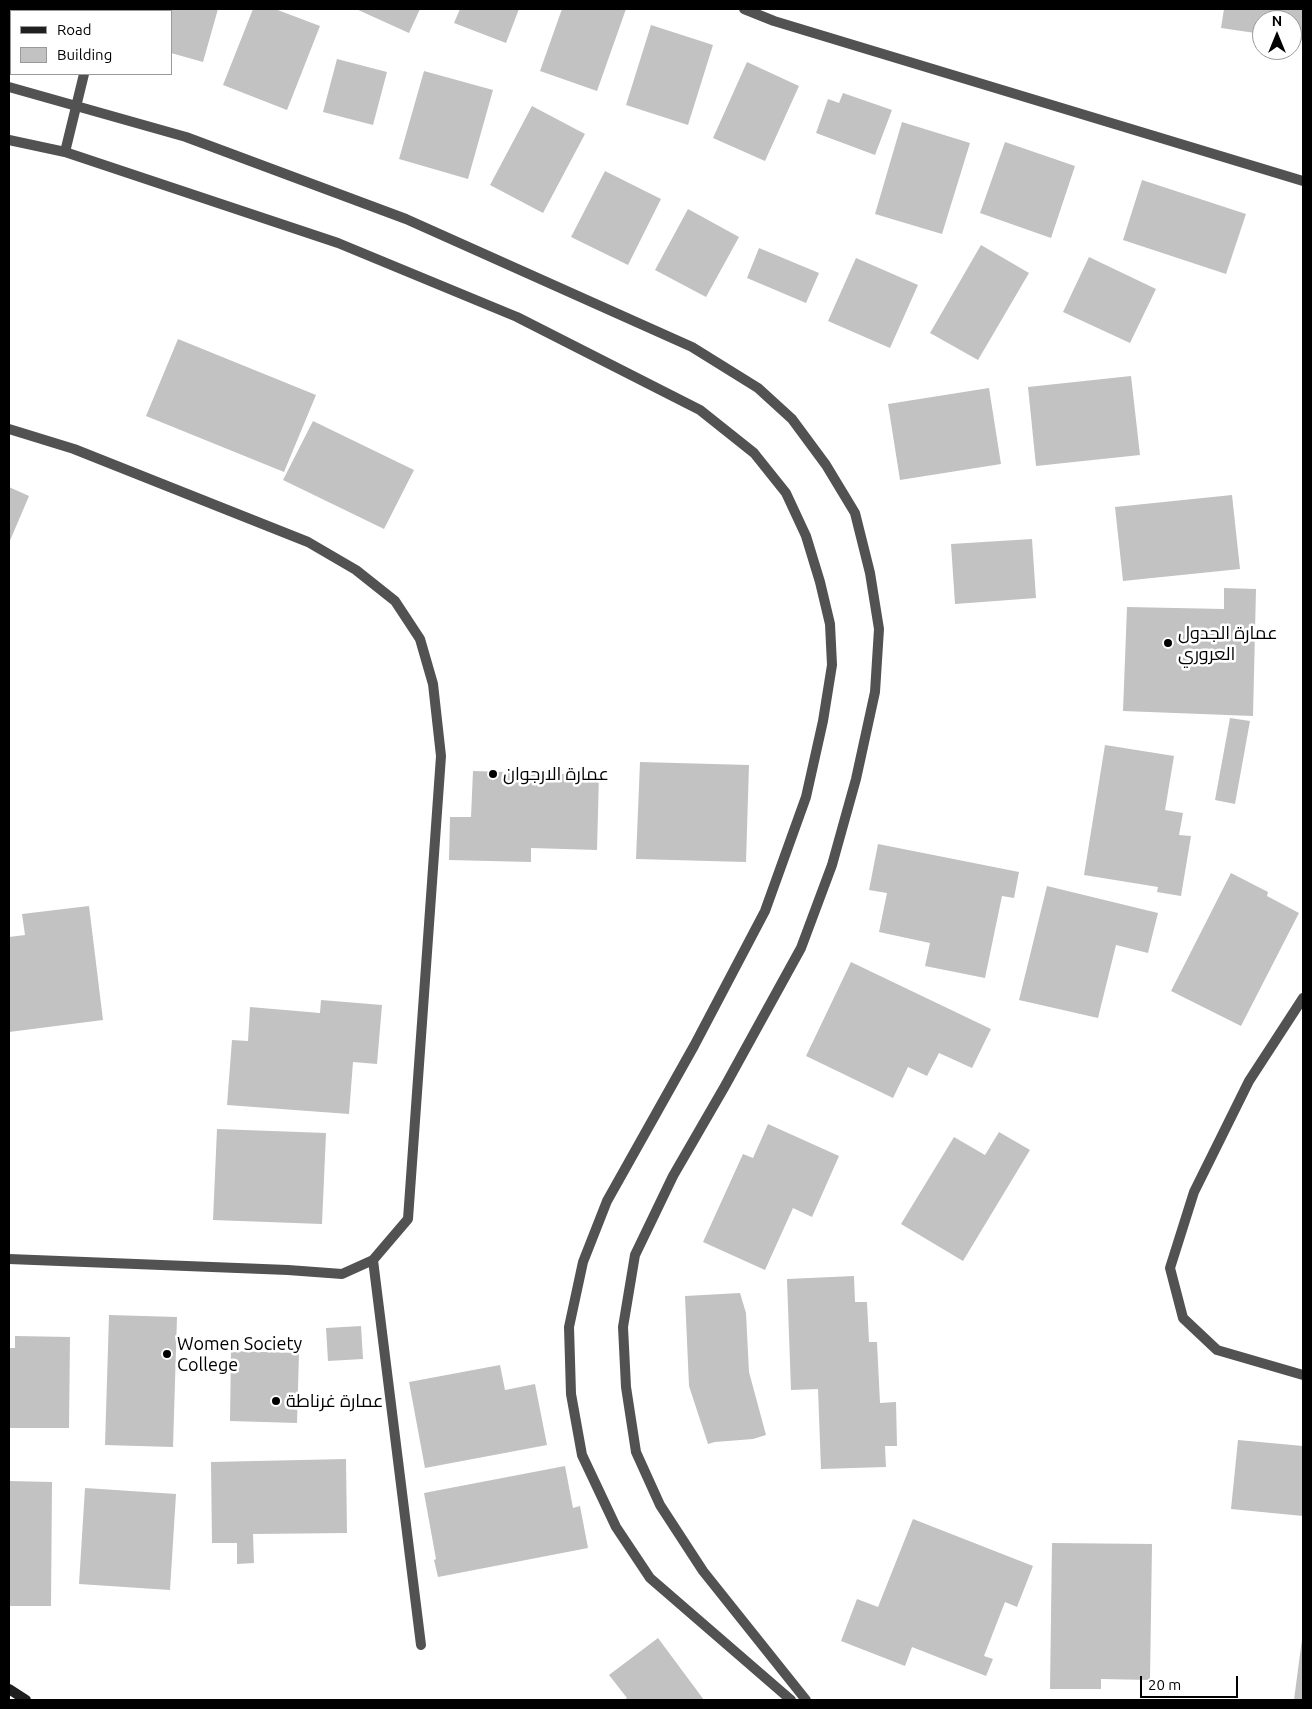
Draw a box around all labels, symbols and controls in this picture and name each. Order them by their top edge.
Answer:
legend [10,10,172,75]
north arrow [1252,10,1302,60]
text: N [1272,13,1282,29]
text: Road [57,21,92,38]
text: Building [57,46,112,63]
place label: عمارة الجدول العروري [1178,622,1278,664]
marker: عمارة الجدول العروري [1162,637,1174,649]
place label: عمارة الارجوان [503,763,609,785]
marker: عمارة الارجوان [487,768,499,780]
place label: Women Society College [177,1333,302,1376]
marker: Women Society College [161,1348,173,1360]
place label: عمارة غرناطة [286,1390,383,1412]
marker: عمارة غرناطة [270,1395,282,1407]
scale bar [1142,1666,1240,1698]
text: 20 m [1148,1676,1181,1693]

